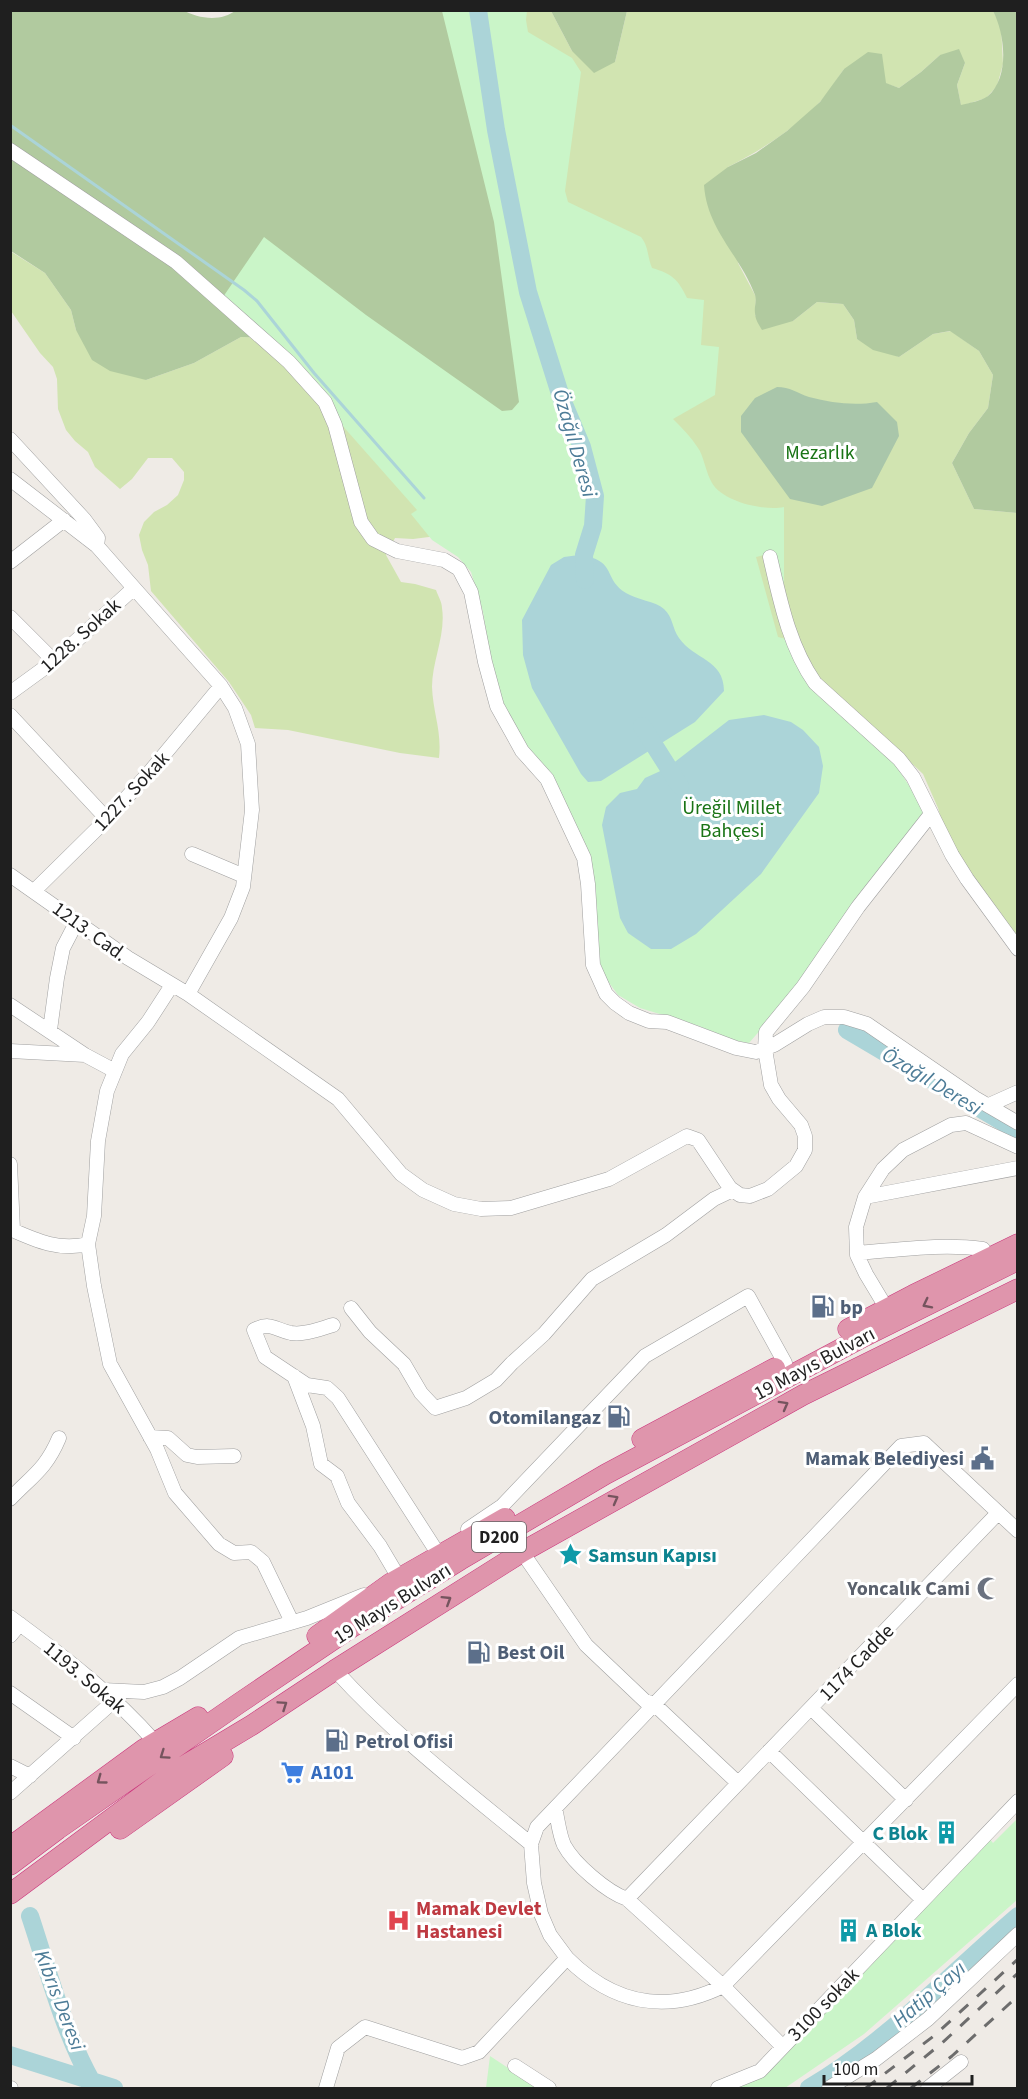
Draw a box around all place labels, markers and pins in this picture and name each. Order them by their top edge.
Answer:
fuel station icon: bp [809,1294,835,1320]
place label: bp [840,1294,863,1322]
place label: Otomilangaz [489,1404,601,1432]
fuel station icon: Otomilangaz [606,1404,632,1430]
place label: Mamak Belediyesi [805,1445,964,1473]
public building icon: Mamak Belediyesi [969,1445,995,1471]
place icon: Samsun Kapısı [557,1542,583,1568]
place label: Samsun Kapısı [588,1542,717,1570]
place label: Yoncalık Cami [846,1575,970,1603]
mosque icon: Yoncalık Cami [975,1575,1001,1601]
fuel station icon: Best Oil [466,1639,492,1665]
place label: Best Oil [497,1639,565,1667]
fuel station icon: Petrol Ofisi [324,1728,350,1754]
place label: Petrol Ofisi [355,1728,453,1756]
supermarket icon: A101 [280,1759,306,1785]
place label: A101 [310,1759,354,1787]
place label: C Blok [872,1820,928,1848]
building icon: C Blok [933,1820,959,1846]
place label: Mamak Devlet Hastanesi [416,1895,542,1946]
hospital icon: Mamak Devlet Hastanesi [385,1907,411,1933]
building icon: A Blok [835,1917,861,1943]
place label: A Blok [865,1917,921,1945]

